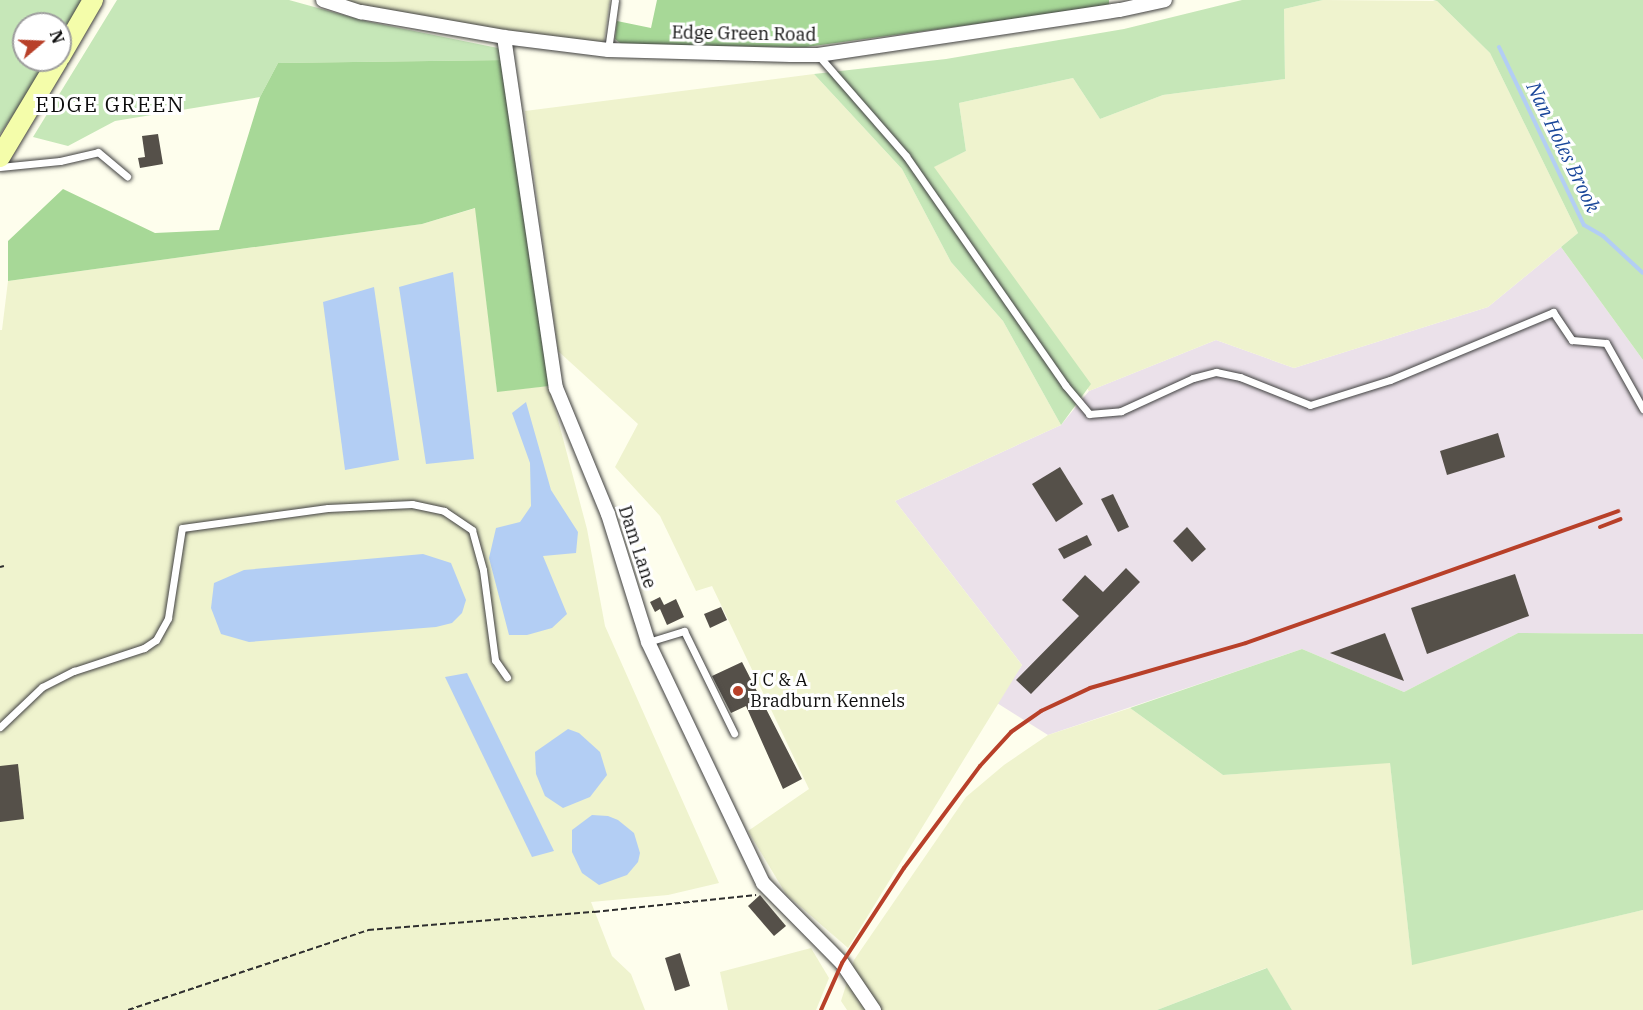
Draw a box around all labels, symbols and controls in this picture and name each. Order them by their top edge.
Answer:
north arrow [12,12,72,72]
street label: Edge Green Road [671,22,817,46]
text: N [46,28,69,46]
water label: Nan Holes Brook [1522,78,1606,216]
district label: EDGE GREEN [35,91,185,117]
street label: Dam Lane [614,503,660,591]
place label: J C & A Bradburn Kennels [750,670,905,712]
marker: J C & A Bradburn Kennels [731,684,745,698]

